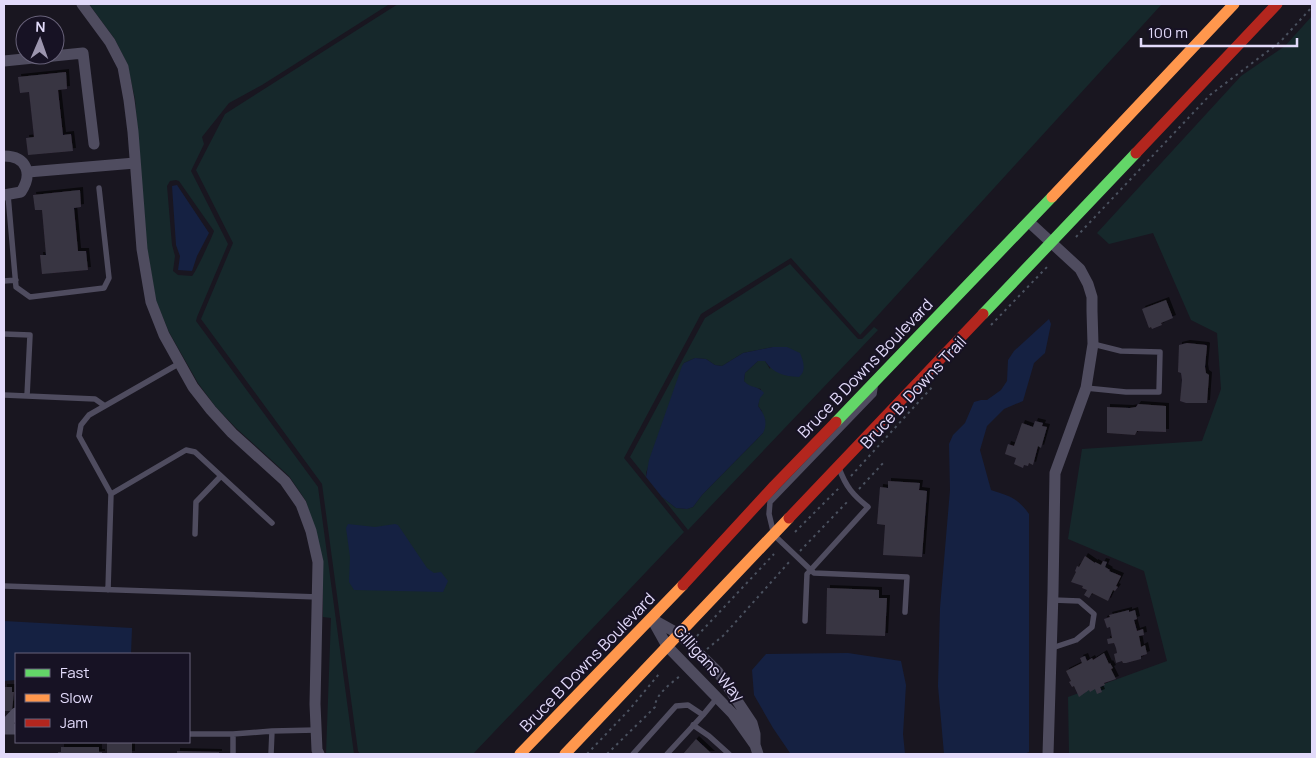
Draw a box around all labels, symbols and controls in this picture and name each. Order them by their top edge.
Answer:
north arrow [15,15,65,65]
scale bar [1141,15,1297,47]
text: N [35,17,46,36]
text: 100 m [1148,22,1188,43]
street label: Bruce B Downs Boulevard [793,294,937,442]
street label: Bruce B. Downs Trail [855,331,971,453]
street label: Bruce B Downs Boulevard [515,588,659,736]
street label: Gilligans Way [668,620,750,707]
legend [15,653,190,743]
text: Fast [60,662,89,683]
text: Slow [60,687,93,708]
text: Jam [60,712,88,733]

